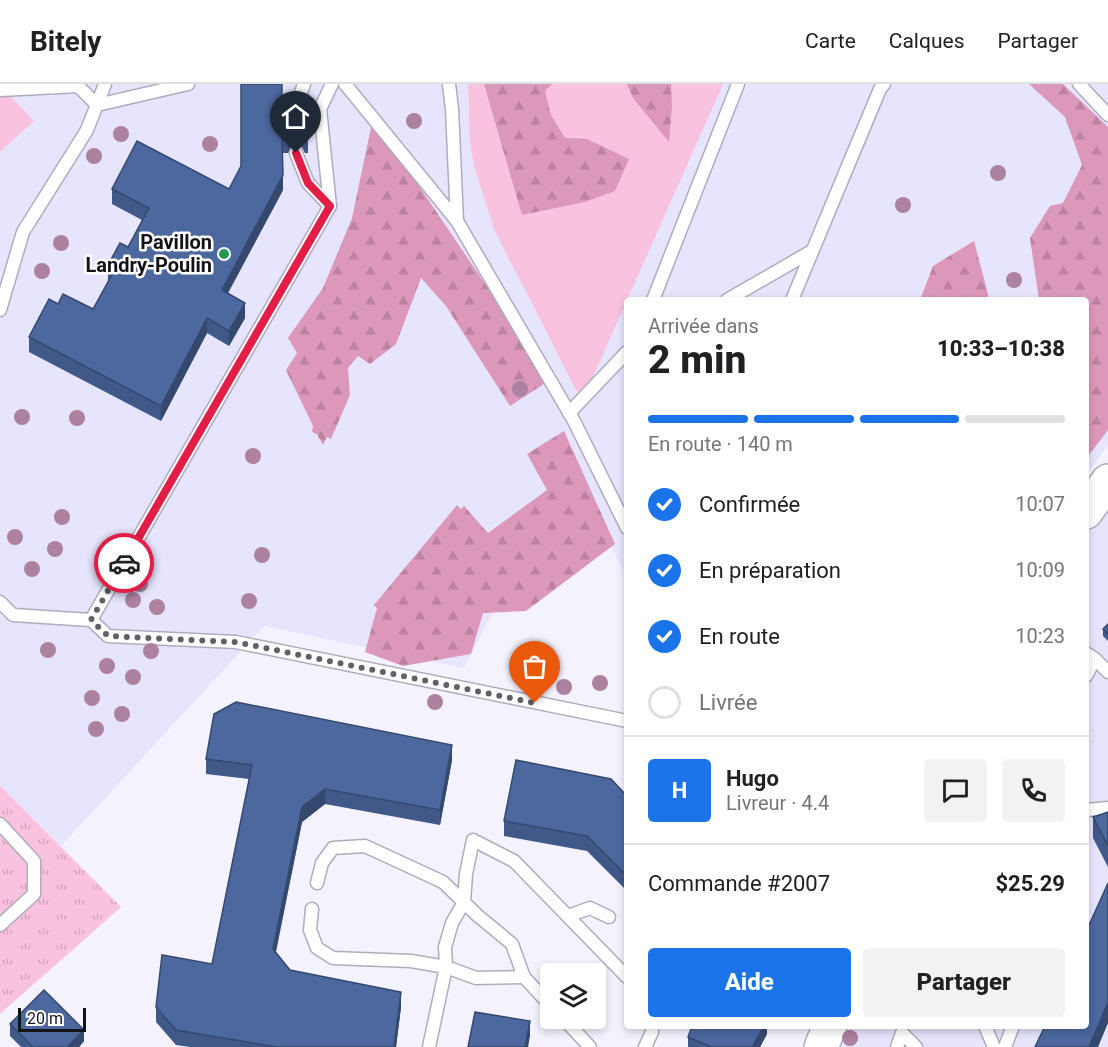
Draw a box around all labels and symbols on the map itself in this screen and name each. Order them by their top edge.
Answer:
pin [270,91,321,153]
place label: Pavillon Landry-Poulin [86,230,212,277]
marker: Pavillon Landry-Poulin [217,247,231,261]
courier [94,533,154,593]
pin [509,641,560,703]
scale bar [18,1005,86,1032]

